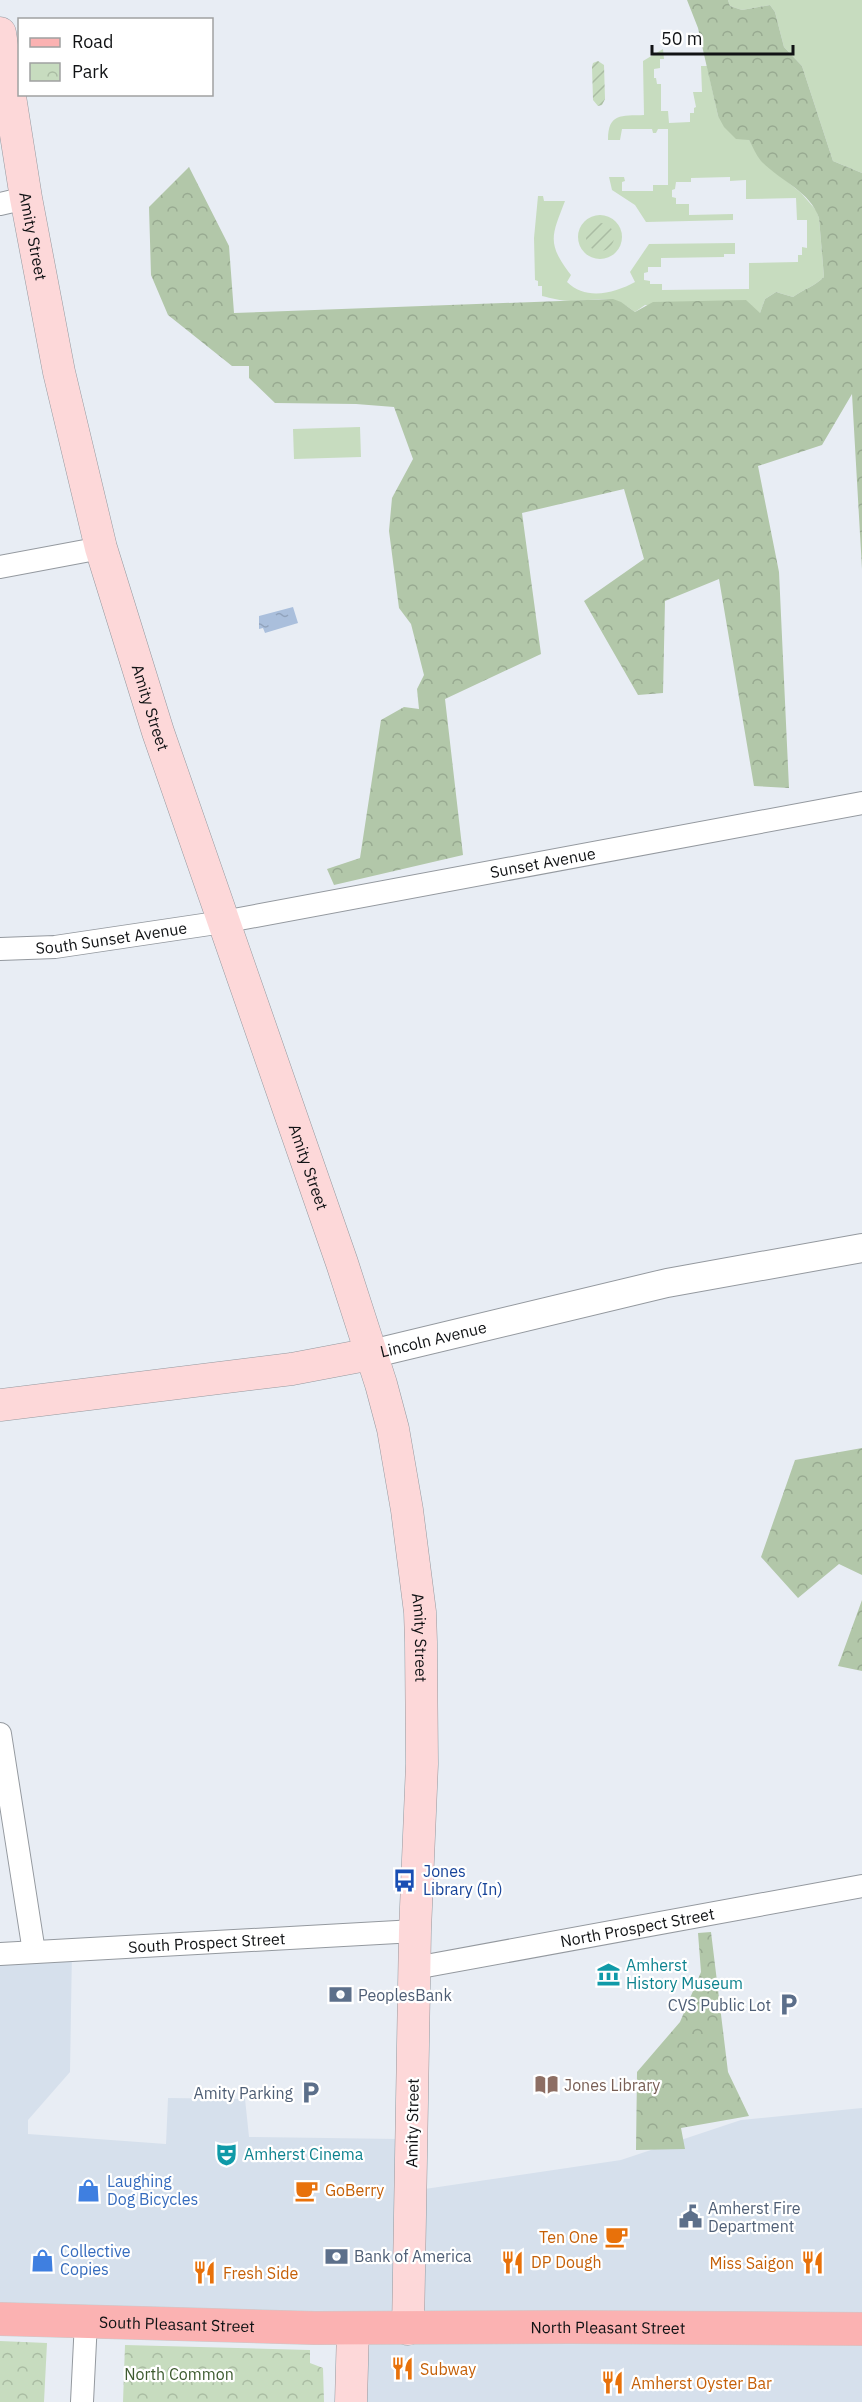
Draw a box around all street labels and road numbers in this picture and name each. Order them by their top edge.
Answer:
street label: Amity Street [15,191,51,282]
street label: Amity Street [128,662,174,753]
street label: Sunset Avenue [488,843,597,882]
street label: South Sunset Avenue [35,917,189,958]
street label: Amity Street [285,1121,333,1213]
street label: Lincoln Avenue [378,1317,489,1361]
street label: Amity Street [408,1592,431,1682]
street label: North Prospect Street [559,1903,716,1951]
street label: South Prospect Street [128,1928,286,1957]
street label: Amity Street [401,2078,423,2168]
street label: South Pleasant Street [99,2312,255,2336]
street label: North Pleasant Street [530,2317,685,2338]

